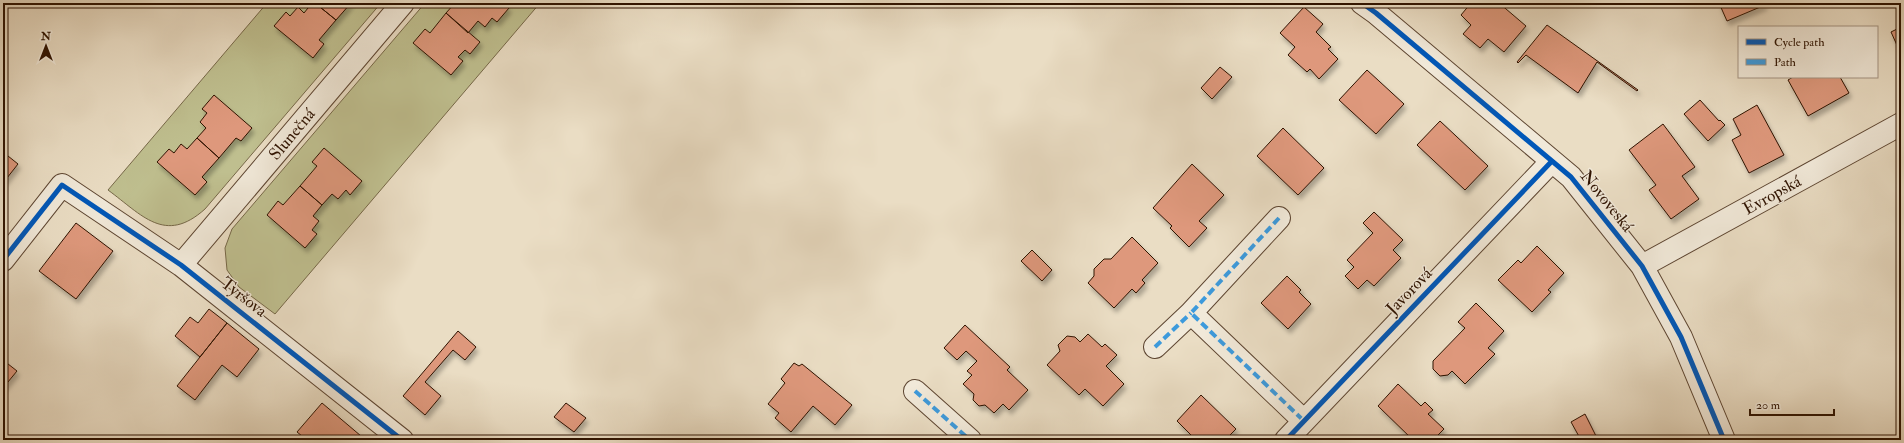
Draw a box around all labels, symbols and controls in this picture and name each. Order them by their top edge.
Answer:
north arrow [26,26,66,66]
legend [1738,26,1878,78]
text: N [40,30,52,43]
text: Cycle path [1774,35,1825,50]
text: Path [1774,55,1797,70]
street label: Slunečná [264,103,320,164]
street label: Novoveská [1576,166,1639,237]
street label: Evropská [1739,170,1806,220]
street label: Javorová [1381,262,1438,320]
street label: Tyršova [216,272,272,323]
scale bar [1750,391,1834,417]
text: 20 m [1756,398,1781,413]

